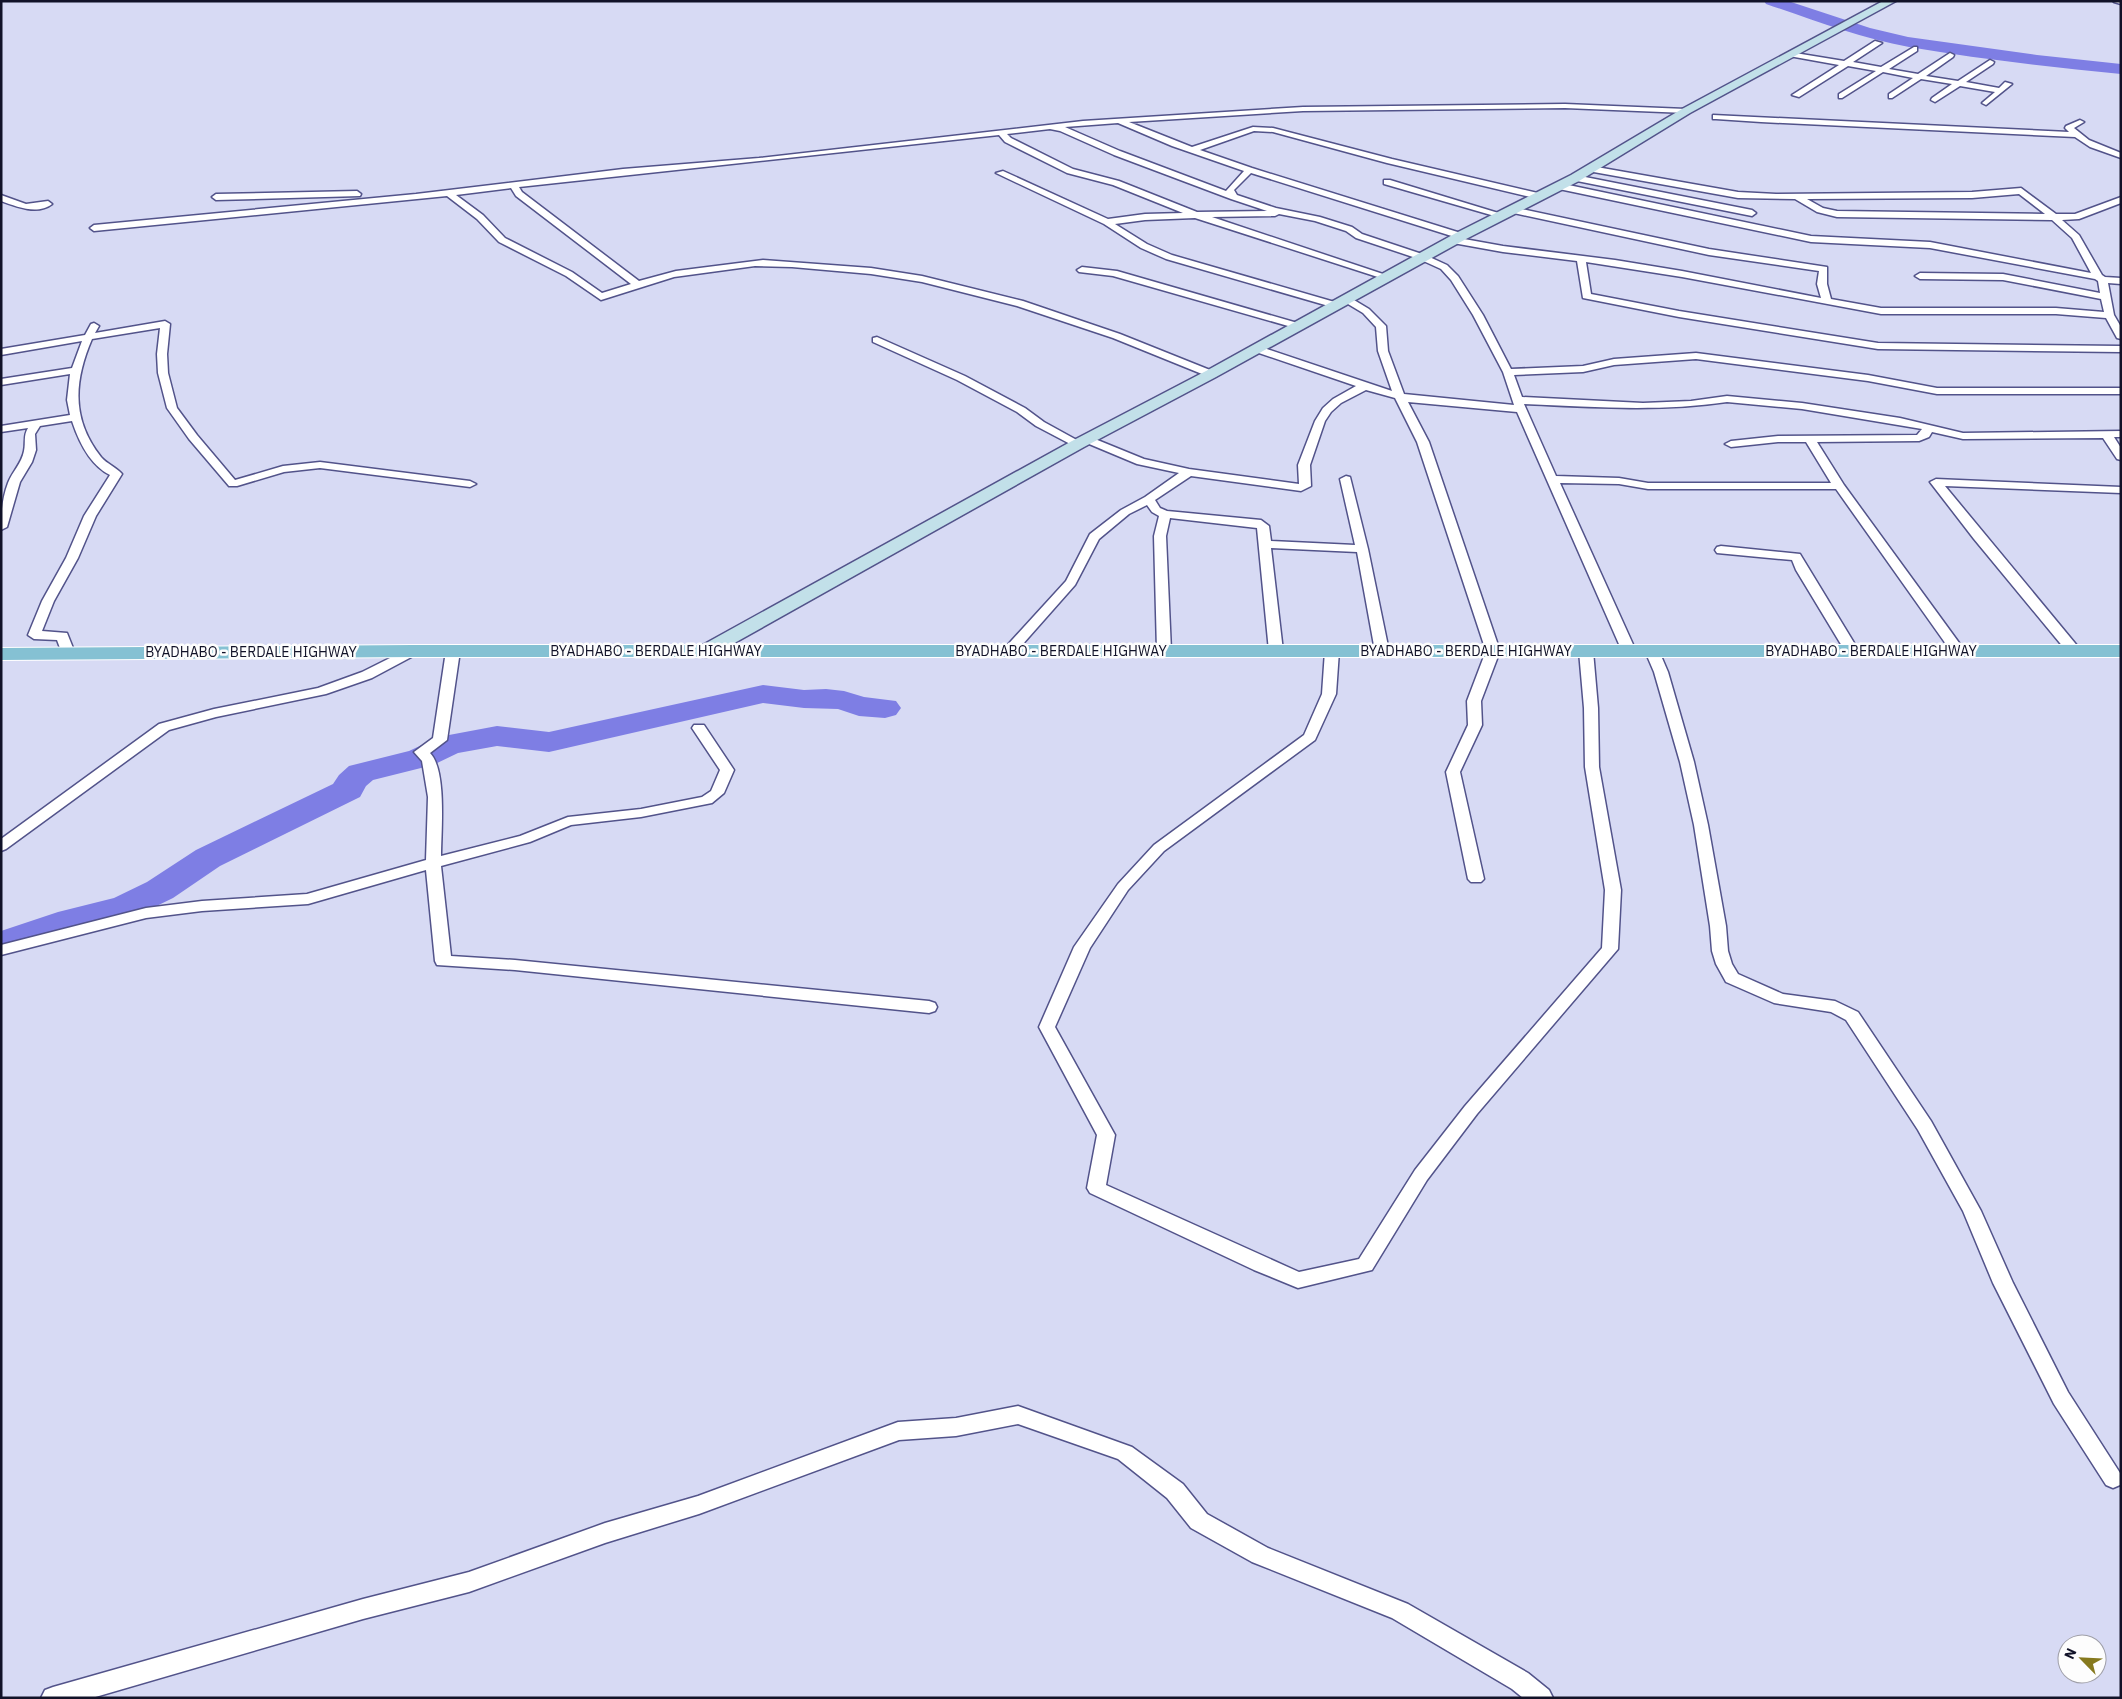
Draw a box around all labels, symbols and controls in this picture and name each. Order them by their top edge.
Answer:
street label: BYADHABO - BERDALE HIGHWAY [550,642,763,660]
street label: BYADHABO - BERDALE HIGHWAY [955,642,1168,660]
street label: BYADHABO - BERDALE HIGHWAY [1360,642,1573,660]
street label: BYADHABO - BERDALE HIGHWAY [1765,642,1978,660]
street label: BYADHABO - BERDALE HIGHWAY [145,643,358,661]
north arrow [2057,1634,2107,1684]
text: N [2060,1645,2080,1662]

